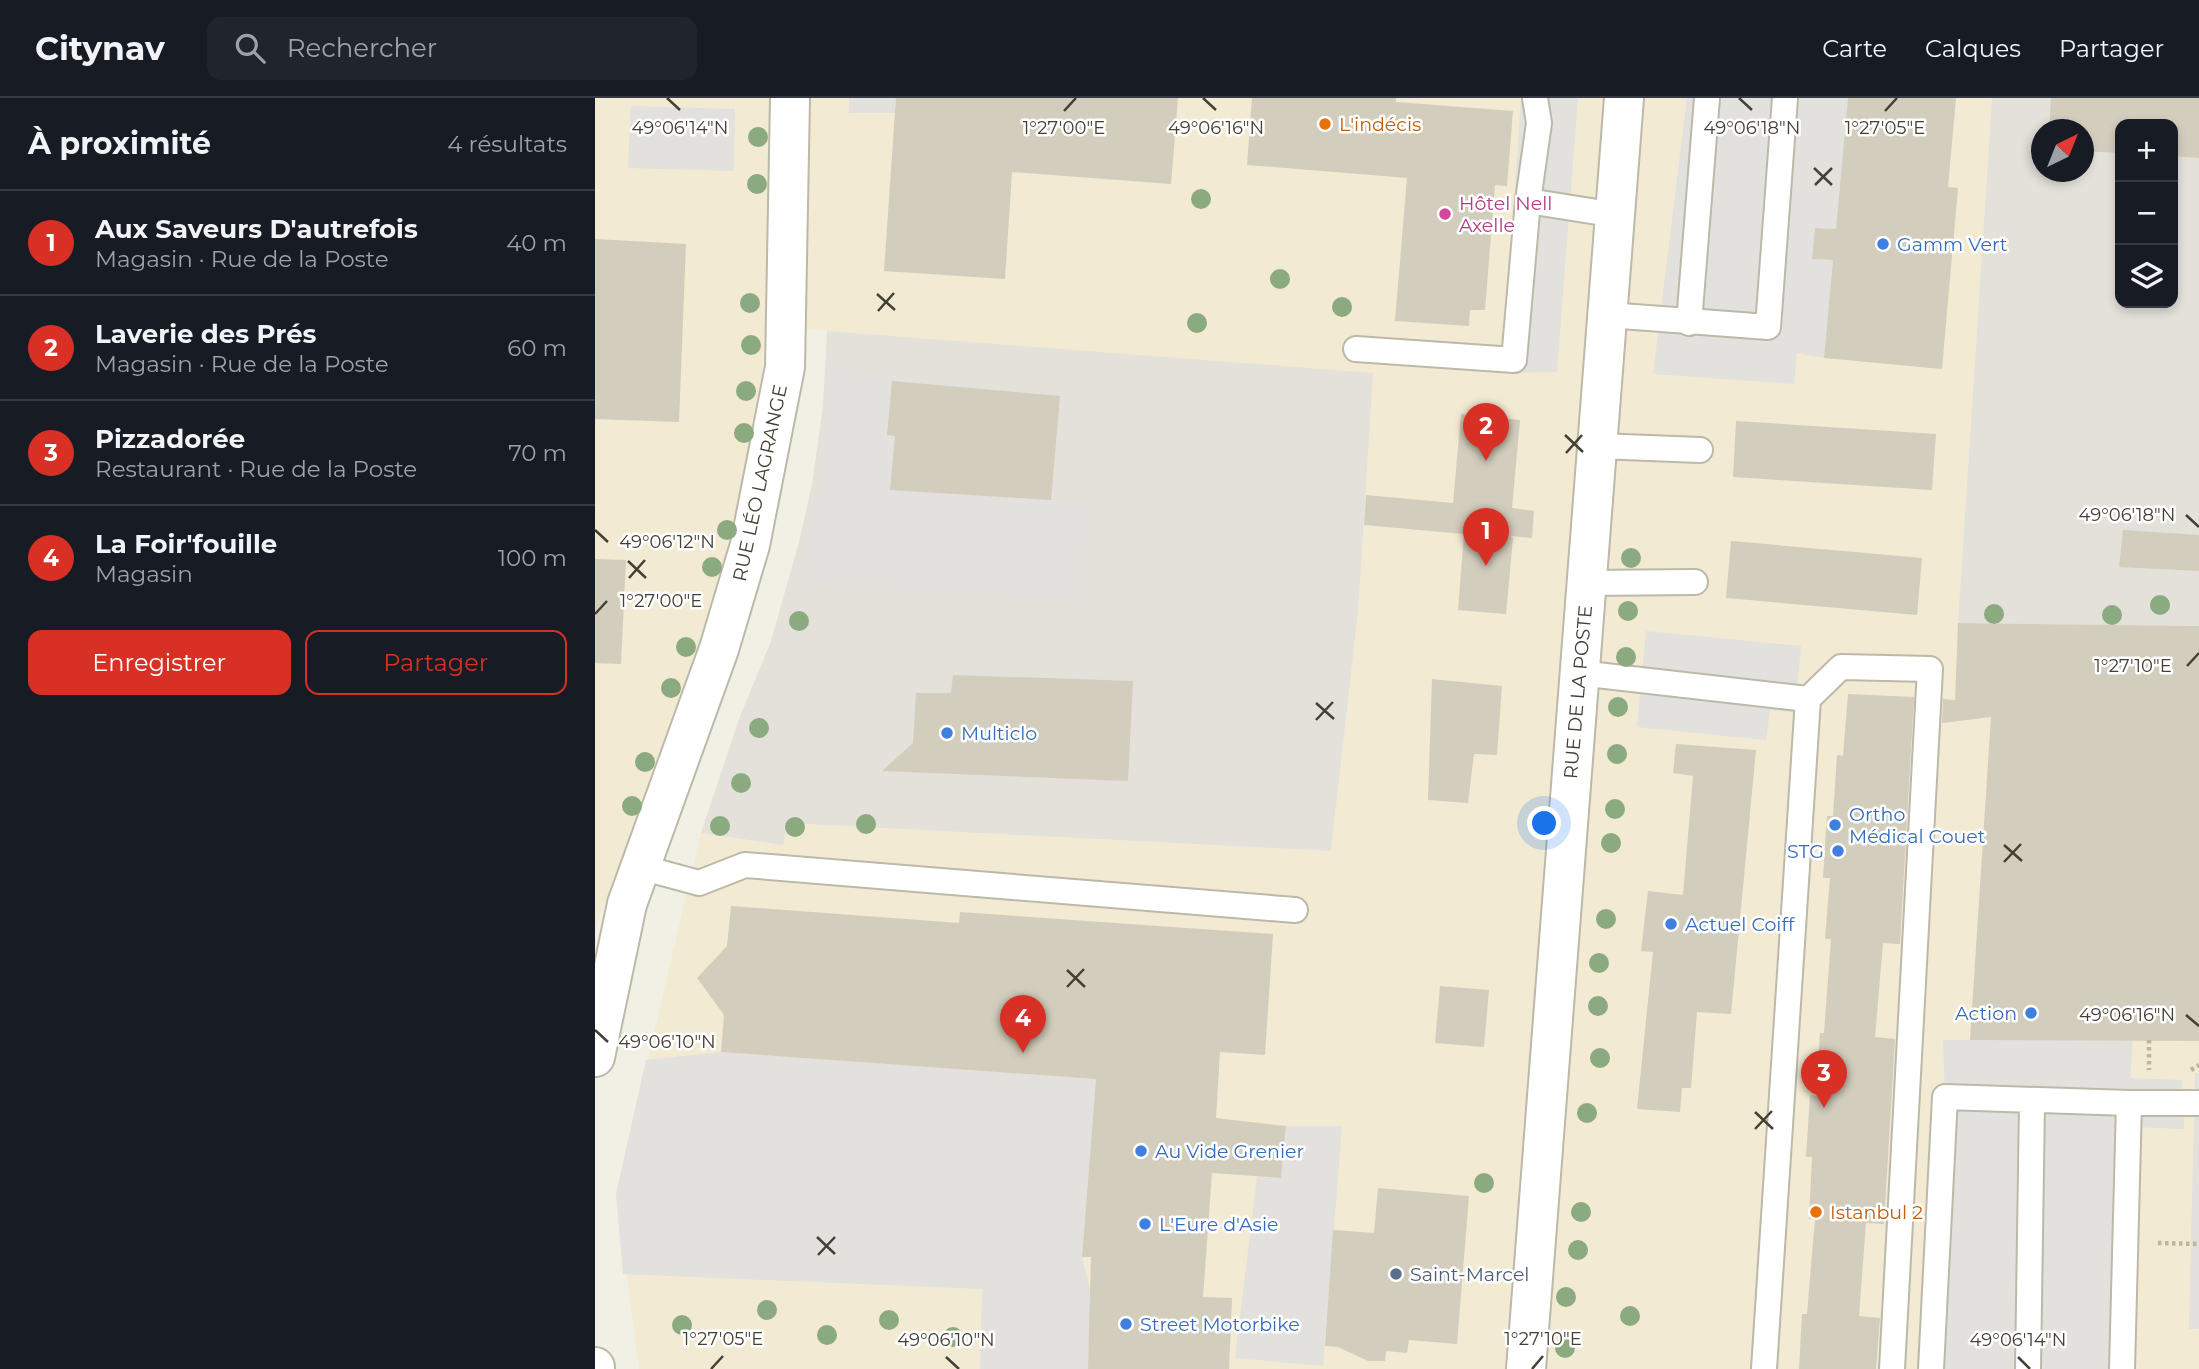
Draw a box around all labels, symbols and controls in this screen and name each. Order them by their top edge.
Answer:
search box [207,17,697,80]
text: Citynav [35,28,165,68]
icon: search [231,29,269,67]
text: Rechercher [287,32,437,64]
text: Carte [1822,34,1887,63]
text: Calques [1925,34,2021,63]
text: Partager [2059,34,2164,63]
place label: L'indécis [1339,113,1421,136]
marker: L'indécis [1317,116,1333,132]
text: 49°06'14"N [632,117,728,139]
text: 1°27'00"E [1023,117,1105,139]
text: 49°06'16"N [1168,117,1264,139]
text: 49°06'18"N [1704,117,1800,139]
text: 1°27'05"E [1845,117,1925,139]
north arrow [2031,119,2094,182]
map controls [2115,119,2178,308]
button: + [2115,119,2178,182]
text: À proximité [28,125,211,162]
text: 4 résultats [447,130,567,158]
button: − [2115,182,2178,245]
place label: Hôtel Nell Axelle [1459,192,1552,237]
marker: Hôtel Nell Axelle [1437,206,1453,222]
text: Aux Saveurs D'autrefois [95,213,418,245]
text: 1 [46,229,56,257]
text: 40 m [506,229,567,257]
place label: Gamm Vert [1897,233,2008,256]
marker: Gamm Vert [1875,236,1891,252]
text: Magasin · Rue de la Poste [95,245,389,273]
button: layers [2115,245,2178,308]
text: Laverie des Prés [95,318,316,350]
text: 2 [44,334,58,362]
text: 60 m [507,334,567,362]
text: Magasin · Rue de la Poste [95,350,389,378]
street label: RUE LÉO LAGRANGE [728,382,792,584]
pin: 2 [1463,403,1509,461]
text: Pizzadorée [95,423,245,455]
text: 3 [44,439,58,467]
text: 70 m [508,439,567,467]
text: Restaurant · Rue de la Poste [95,455,417,483]
text: 49°06'18"N [2079,504,2175,526]
pin: 1 [1463,508,1509,566]
text: La Foir'fouille [95,528,277,560]
text: 49°06'12"N [619,531,715,553]
text: 4 [43,544,59,572]
text: 100 m [498,544,567,572]
text: Magasin [95,560,193,588]
text: 1°27'00"E [620,590,702,612]
street label: RUE DE LA POSTE [1559,604,1597,780]
button: Enregistrer [28,630,291,695]
button: Partager [305,630,567,695]
text: 1°27'10"E [2094,655,2172,677]
place label: Multiclo [961,722,1037,745]
marker: Multiclo [939,725,955,741]
place label: Ortho Médical Couet [1849,803,1986,848]
your location [1527,806,1561,840]
marker: Ortho Médical Couet [1827,817,1843,833]
place label: STG [1787,840,1824,863]
marker: STG [1830,843,1846,859]
place label: Actuel Coiff [1685,913,1796,936]
marker: Actuel Coiff [1663,916,1679,932]
pin: 4 [1000,995,1046,1053]
place label: Action [1955,1002,2017,1025]
text: 49°06'16"N [2079,1004,2175,1026]
marker: Action [2023,1005,2039,1021]
text: 49°06'10"N [618,1031,716,1053]
pin: 3 [1801,1050,1847,1108]
place label: Au Vide Grenier [1155,1140,1304,1163]
marker: Au Vide Grenier [1133,1143,1149,1159]
place label: Istanbul 2 [1830,1201,1923,1224]
marker: Istanbul 2 [1808,1204,1824,1220]
place label: L'Eure d'Asie [1159,1213,1278,1236]
marker: L'Eure d'Asie [1137,1216,1153,1232]
place label: Saint-Marcel [1410,1263,1529,1286]
marker: Saint-Marcel [1388,1266,1404,1282]
place label: Street Motorbike [1140,1313,1300,1336]
marker: Street Motorbike [1118,1316,1134,1332]
text: 1°27'05"E [683,1328,763,1350]
text: 1°27'10"E [1504,1328,1582,1350]
text: 49°06'10"N [897,1329,995,1351]
text: 49°06'14"N [1970,1329,2066,1351]

